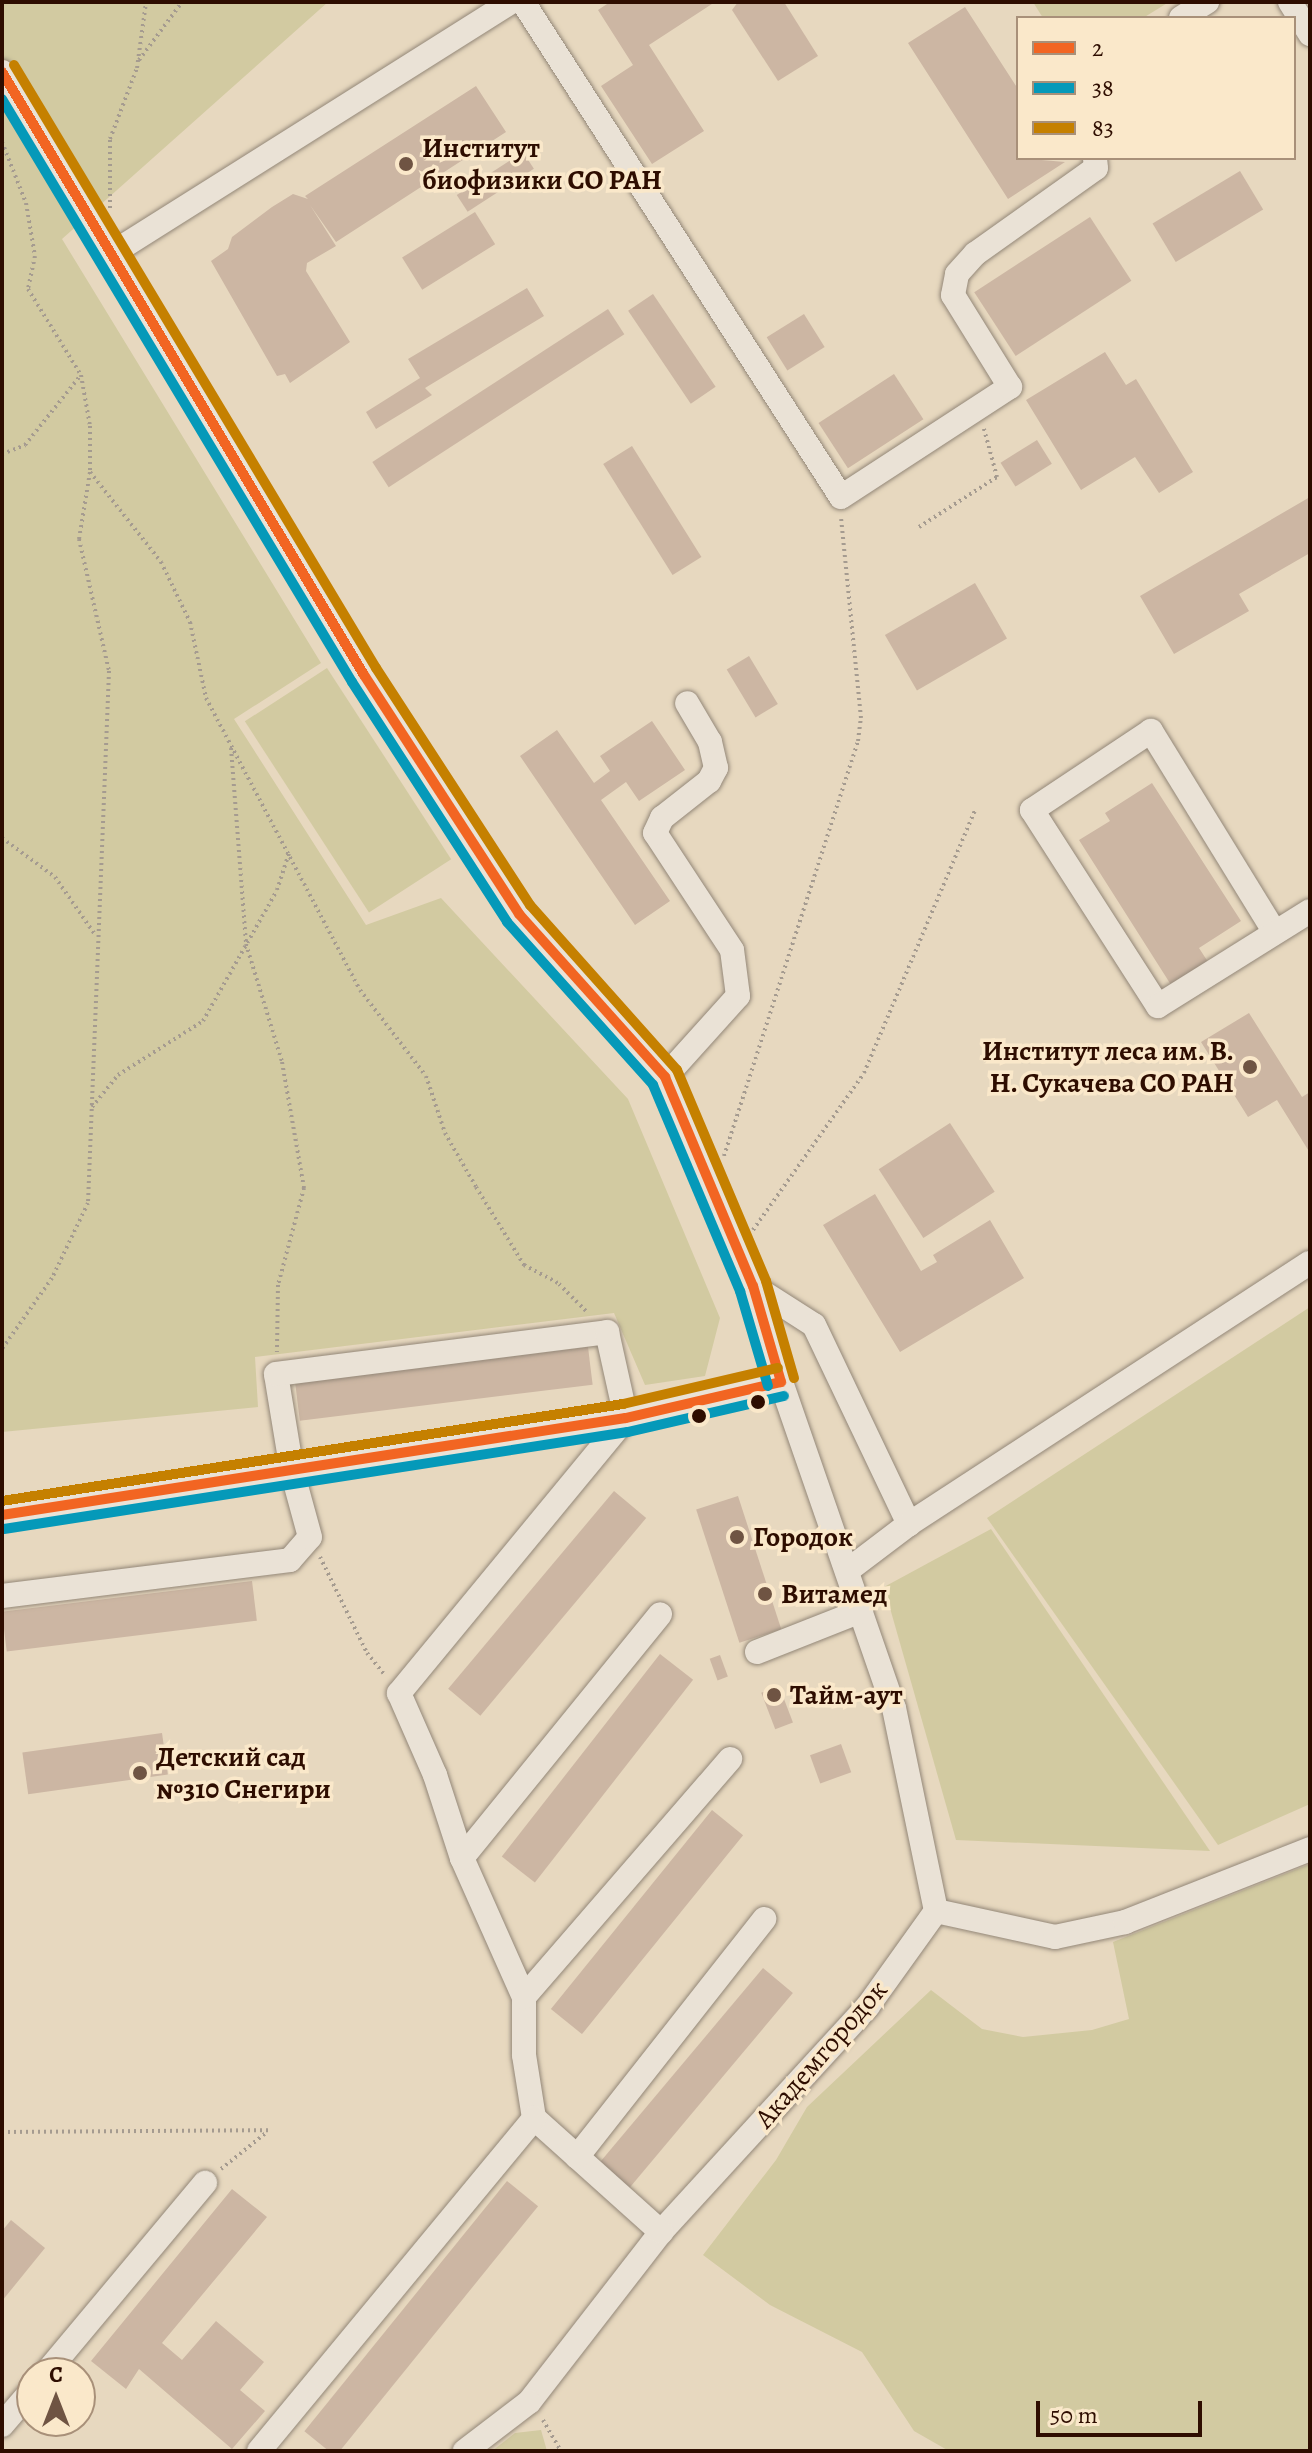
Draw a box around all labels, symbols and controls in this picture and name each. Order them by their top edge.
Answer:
legend [1016,16,1296,160]
text: 2 [1092,32,1103,64]
text: 38 [1092,72,1114,104]
text: 83 [1092,112,1114,144]
place label: Институт биофизики СО РАН [422,131,662,197]
marker: Институт биофизики СО РАН [397,155,415,173]
place label: Институт леса им. В. Н. Сукачева СО РАН [981,1034,1234,1100]
marker: Институт леса им. В. Н. Сукачева СО РАН [1241,1058,1259,1076]
unlabelled marker [750,1394,766,1410]
unlabelled marker [691,1408,707,1424]
place label: Городок [753,1520,853,1554]
marker: Городок [728,1528,746,1546]
place label: Витамед [781,1577,887,1611]
marker: Витамед [756,1585,774,1603]
place label: Тайм-аут [790,1678,903,1712]
marker: Тайм-аут [765,1686,783,1704]
place label: Детский сад №310 Снегири [156,1740,331,1806]
marker: Детский сад №310 Снегири [131,1764,149,1782]
street label: Академгородок [748,1973,894,2135]
north arrow [16,2357,96,2437]
text: С [49,2360,63,2390]
scale bar [1040,2385,1206,2435]
text: 50 m [1050,2399,1098,2431]

